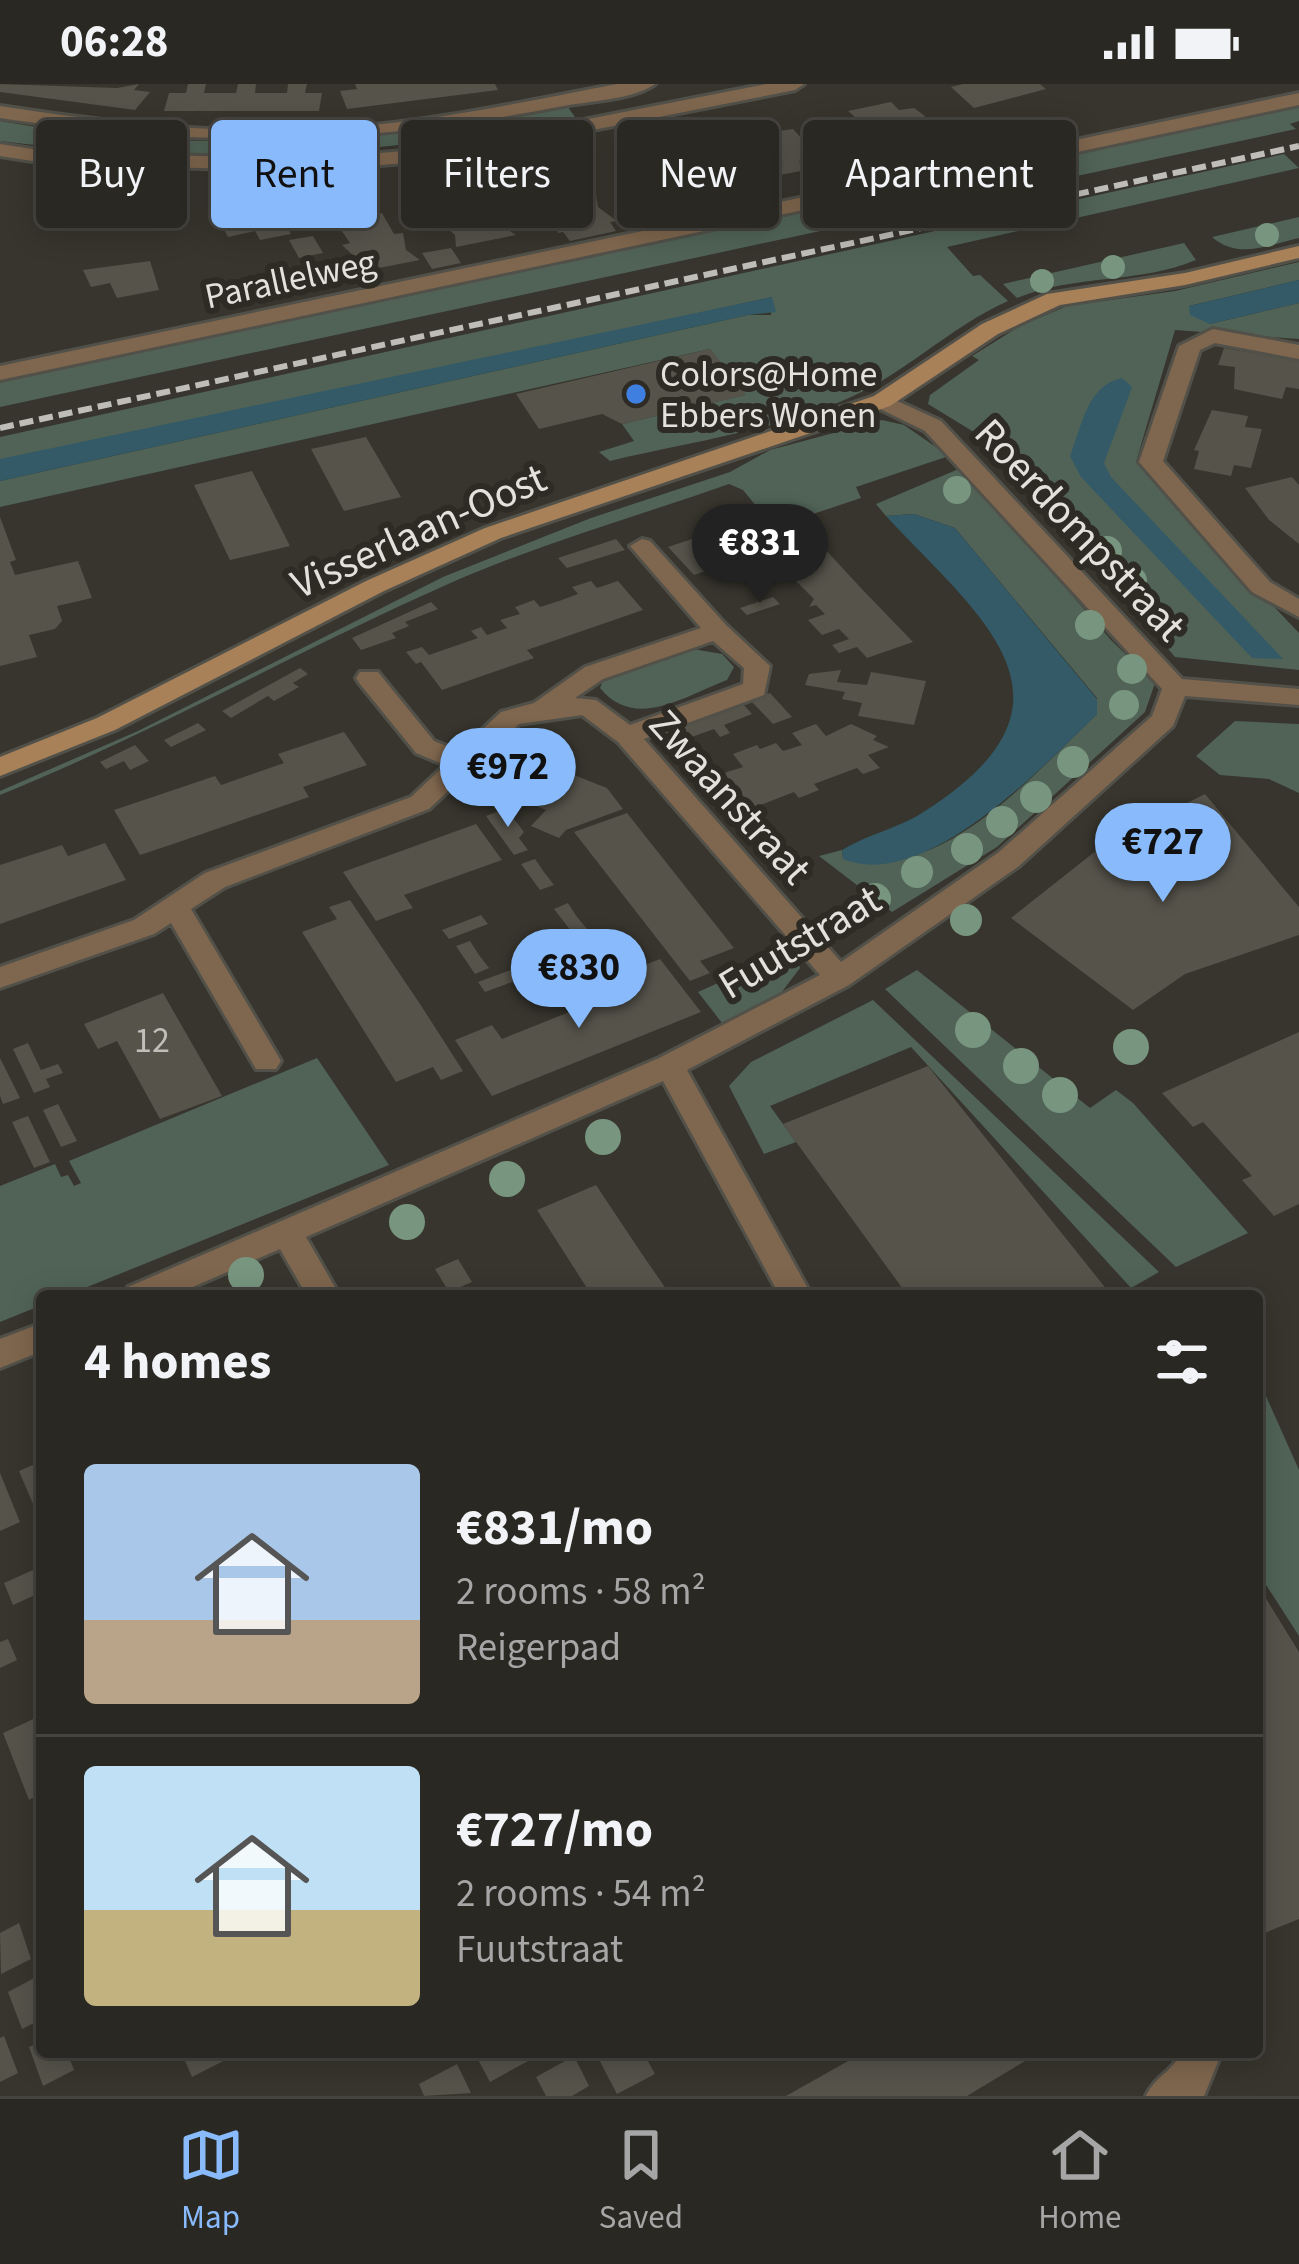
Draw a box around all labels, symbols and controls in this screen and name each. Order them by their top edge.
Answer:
text: 06:28 [60,10,169,74]
chip: Buy [36,120,187,228]
chip: Rent [211,120,377,228]
chip: Filters [401,120,593,228]
chip: New [617,120,779,228]
chip: Apartment [803,120,1076,228]
street label: Parallelweg [200,236,380,322]
place label: Colors@Home Ebbers Wonen [660,349,877,441]
marker: Colors@Home Ebbers Wonen [623,381,649,407]
street label: Roerdompstraat [960,405,1199,655]
street label: Visserlaan-Oost [282,449,556,615]
pin: €831 [689,504,831,606]
text: €831 [719,515,801,571]
street label: Zwaanstraat [634,696,825,898]
pin: €972 [437,728,579,830]
text: €972 [467,739,549,795]
pin: €727 [1092,803,1234,905]
text: €727 [1122,814,1204,870]
street label: Fuutstraat [707,871,893,1015]
pin: €830 [508,929,650,1031]
text: €830 [538,940,620,996]
house number: 12 [134,1015,170,1066]
text: 4 homes [84,1326,271,1398]
icon: filters [1149,1329,1215,1395]
text: €831/mo [456,1492,653,1564]
icon: home [180,1512,324,1656]
text: 2 rooms · 58 m² [456,1564,706,1620]
text: Reigerpad [456,1620,621,1676]
text: €727/mo [456,1794,653,1866]
icon: home [180,1814,324,1958]
text: 2 rooms · 54 m² [456,1866,706,1922]
text: Fuutstraat [456,1922,623,1978]
tab: Map [178,2122,244,2241]
tab: Saved [599,2122,683,2241]
tab: Home [1038,2122,1121,2241]

